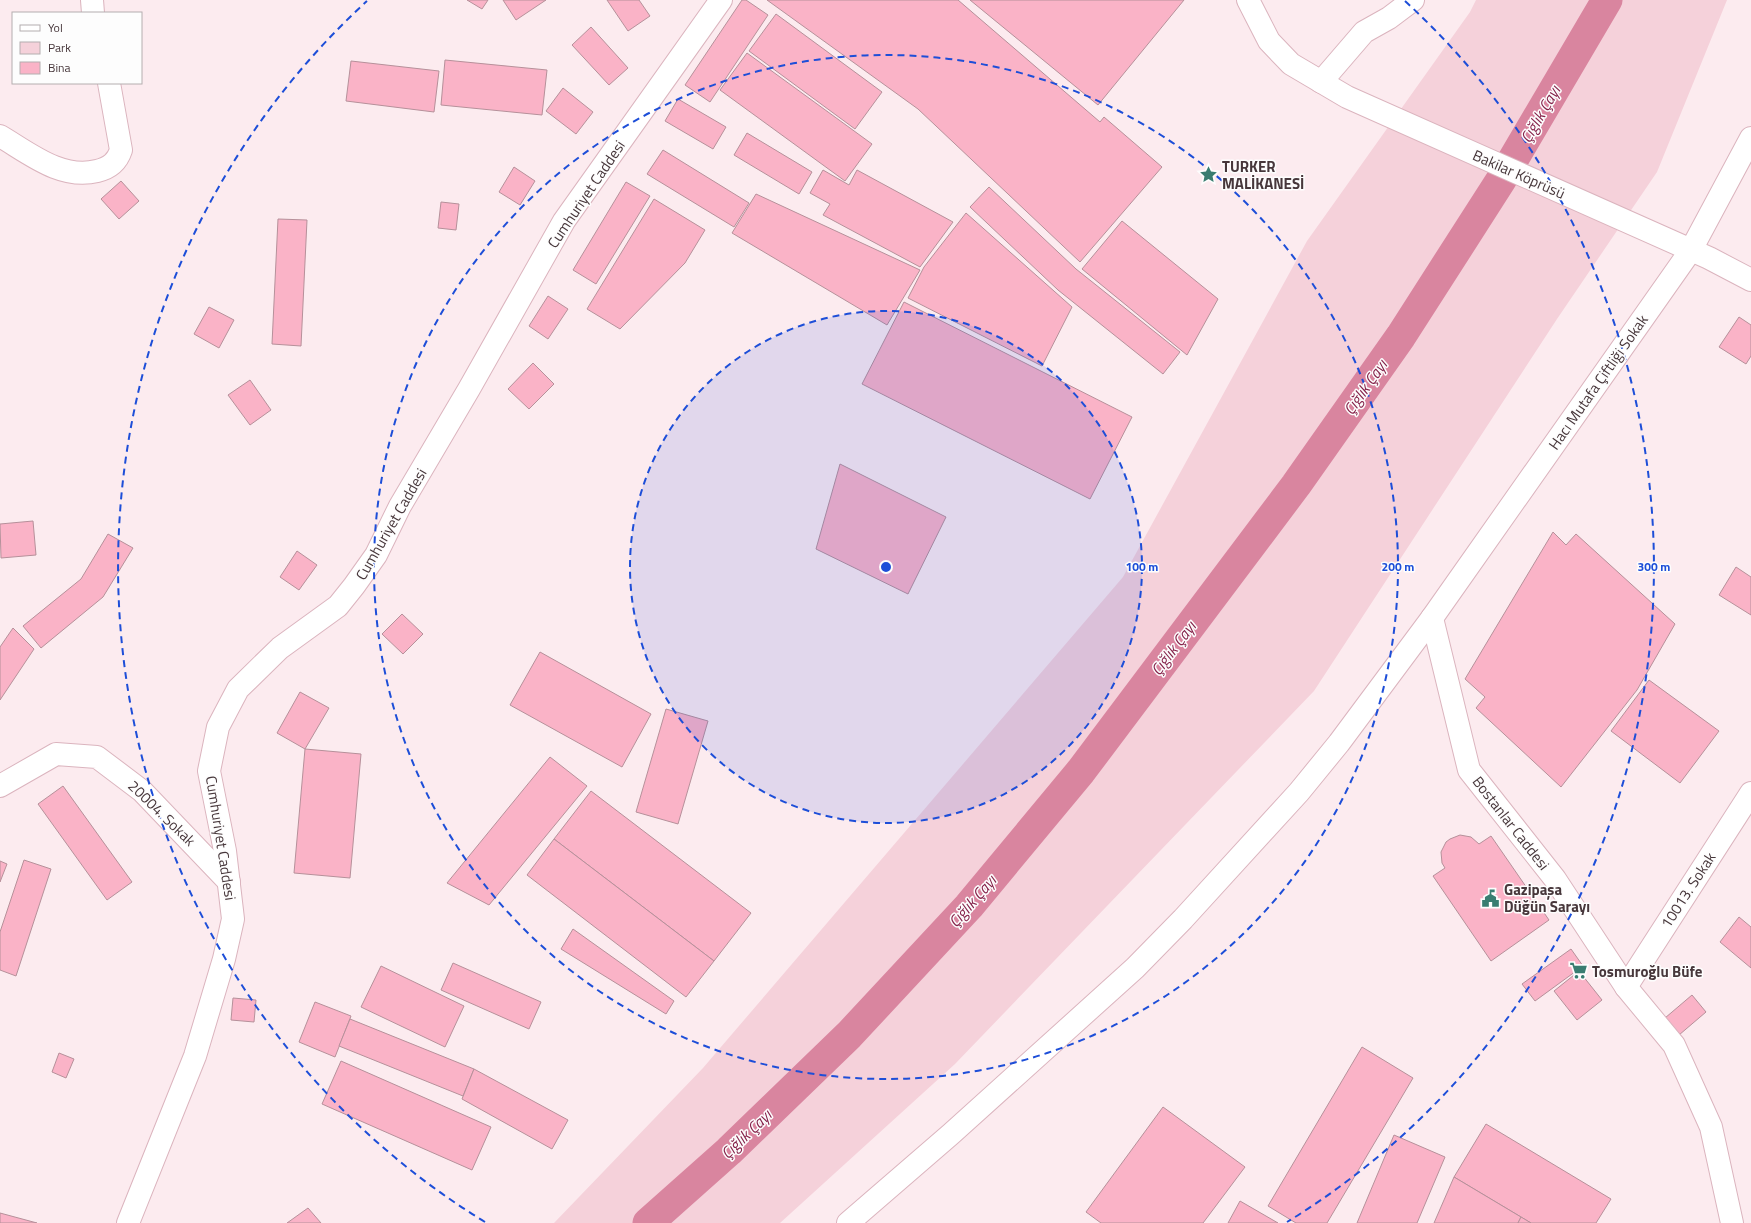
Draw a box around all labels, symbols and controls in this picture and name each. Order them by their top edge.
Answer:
legend [12,12,142,84]
text: Yol [48,18,63,37]
text: Park [48,38,71,57]
text: Bina [48,58,70,77]
water label: Çığlık Çayı [1514,79,1567,147]
street label: Cumhuriyet Caddesi [541,136,631,252]
street label: Bakilar Köprüsü [1469,143,1569,205]
place label: TURKER MALİKANESİ [1222,155,1304,195]
place icon: TURKER MALİKANESİ [1199,165,1219,185]
street label: Hacı Mutafa Çiftliği Sokak [1543,310,1653,454]
water label: Çığlık Çayı [1337,353,1394,420]
street label: Cumhuriyet Caddesi [350,464,432,584]
text: 100 m [1126,557,1158,576]
text: 200 m [1382,557,1414,576]
text: 300 m [1638,557,1670,576]
centre of rings [879,560,893,574]
water label: Çığlık Çayı [1145,614,1202,680]
street label: Bostanlar Caddesi [1467,771,1555,875]
street label: Cumhuriyet Caddesi [200,774,242,902]
street label: 20004. Sokak [123,775,201,851]
street label: 10013. Sokak [1655,847,1721,933]
water label: Çığlık Çayı [942,868,1003,933]
place label: Gazipaşa Düğün Sarayı [1504,878,1590,918]
public building icon: Gazipaşa Düğün Sarayı [1481,888,1501,908]
place label: Tosmuroğlu Büfe [1592,960,1703,983]
supermarket icon: Tosmuroğlu Büfe [1569,961,1589,981]
water label: Çığlık Çayı [715,1102,778,1164]

